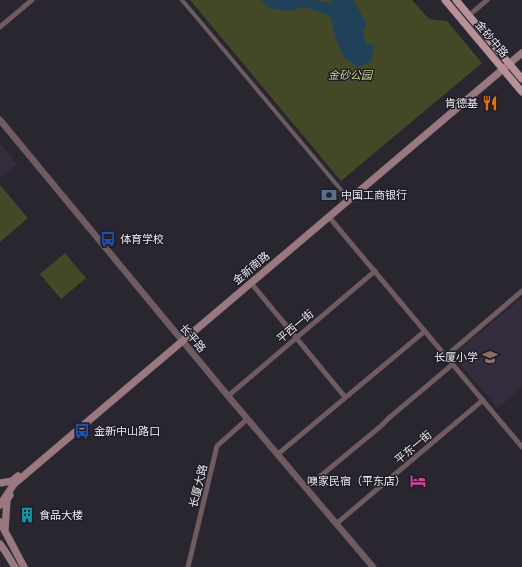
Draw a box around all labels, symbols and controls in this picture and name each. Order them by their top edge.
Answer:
street label: 金砂中路 [472,18,511,60]
park label: 金砂公园 [328,69,374,82]
restaurant icon: 肯德基 [481,94,499,112]
place label: 肯德基 [445,97,478,110]
bank icon: 中国工商银行 [320,186,338,204]
place label: 中国工商银行 [341,189,407,202]
bus stop icon: 体育学校 [99,230,117,248]
place label: 体育学校 [120,233,164,246]
street label: 金新南路 [230,249,272,288]
street label: 平西一街 [274,307,316,346]
street label: 长平路 [177,322,208,355]
school or university icon: 长厦小学 [481,348,499,366]
place label: 长厦小学 [434,351,478,364]
bus stop icon: 金新中山路口 [73,422,91,440]
place label: 金新中山路口 [94,425,160,438]
street label: 平东一街 [392,428,434,467]
street label: 长厦大路 [187,463,210,509]
hotel icon: 噢家民宿（平东店） [409,472,427,490]
place label: 噢家民宿（平东店） [307,475,406,488]
building icon: 食品大楼 [18,506,36,524]
place label: 食品大楼 [39,509,83,522]

